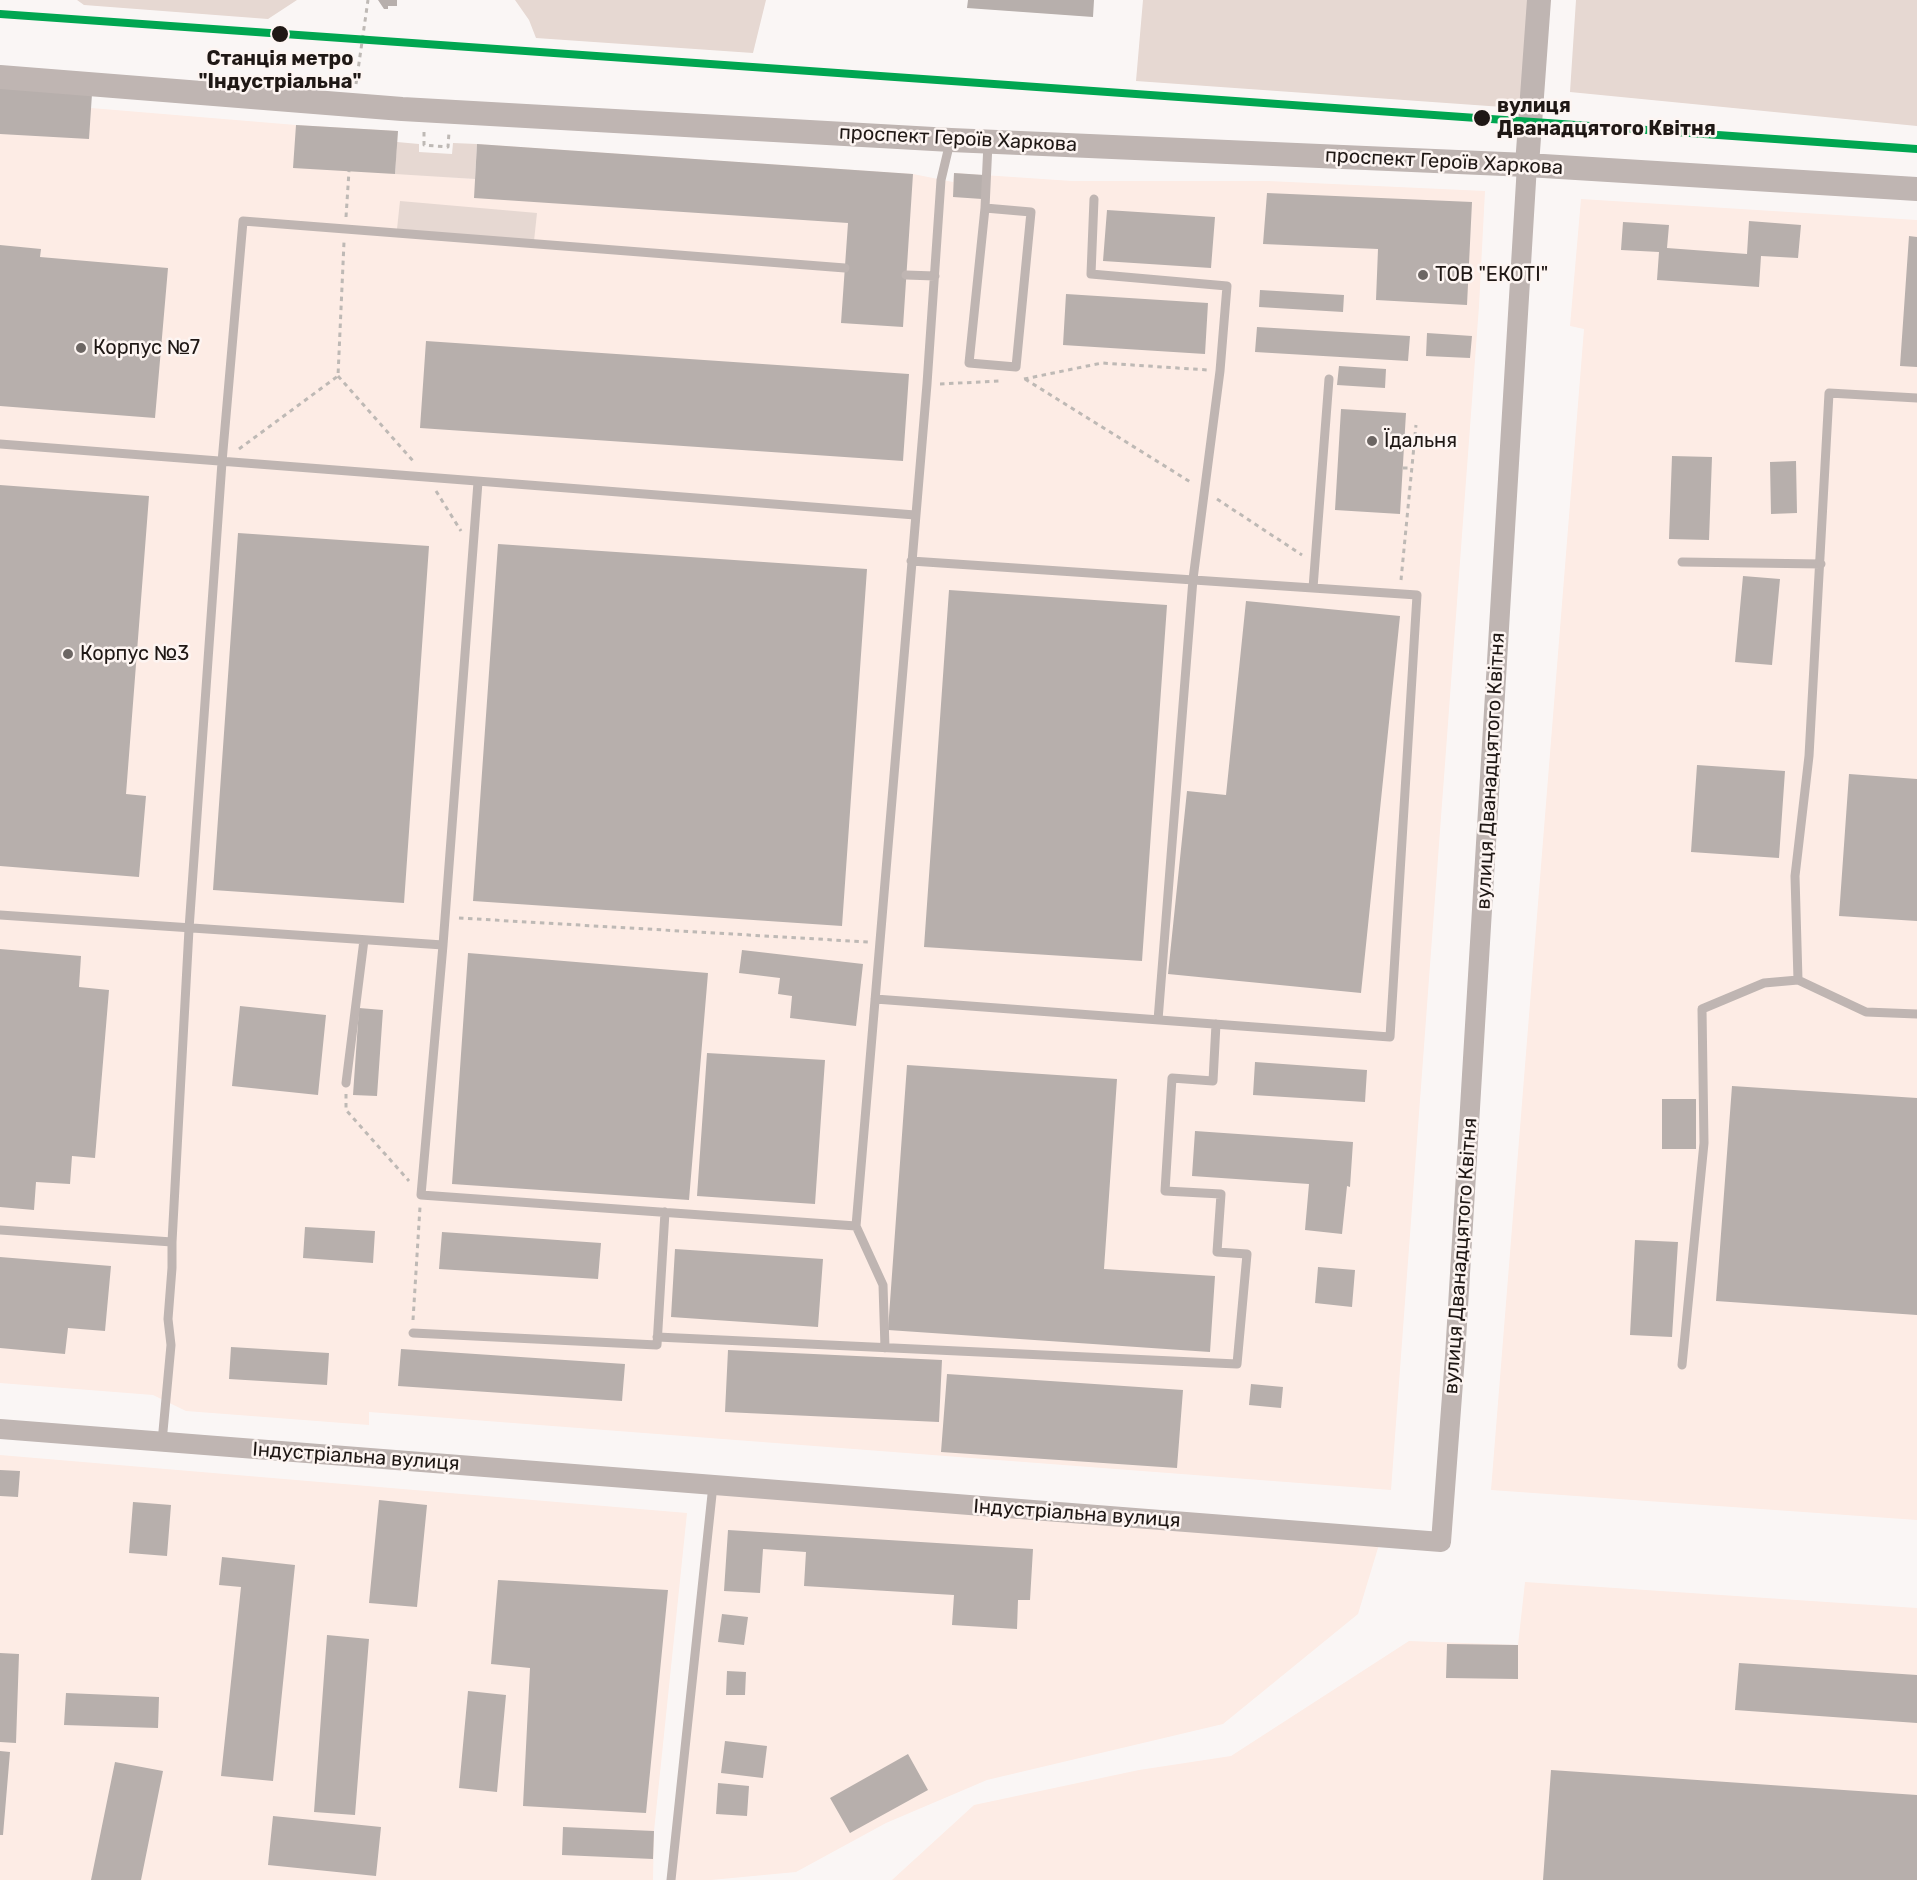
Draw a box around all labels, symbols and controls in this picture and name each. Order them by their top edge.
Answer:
marker: Станція метро "Індустріальна" [270,24,290,44]
place label: Станція метро "Індустріальна" [198,47,362,94]
place label: вулиця Дванадцятого Квітня [1497,94,1716,141]
marker: вулиця Дванадцятого Квітня [1472,108,1492,128]
street label: проспект Героїв Харкова [838,121,1078,157]
street label: проспект Героїв Харкова [1324,144,1564,180]
place label: ТОВ "ЕКОТI" [1435,263,1548,287]
marker: ТОВ "ЕКОТI" [1416,268,1430,282]
place label: Корпус №7 [93,336,200,360]
marker: Корпус №7 [74,341,88,355]
place label: Їдальня [1384,429,1457,453]
marker: Їдальня [1365,434,1379,448]
street label: вулиця Дванадцятого Квітня [1472,632,1510,910]
place label: Корпус №3 [80,642,189,666]
marker: Корпус №3 [61,647,75,661]
street label: вулиця Дванадцятого Квітня [1439,1117,1483,1395]
street label: Індустріальна вулиця [252,1438,460,1476]
street label: Індустріальна вулиця [973,1495,1181,1533]

